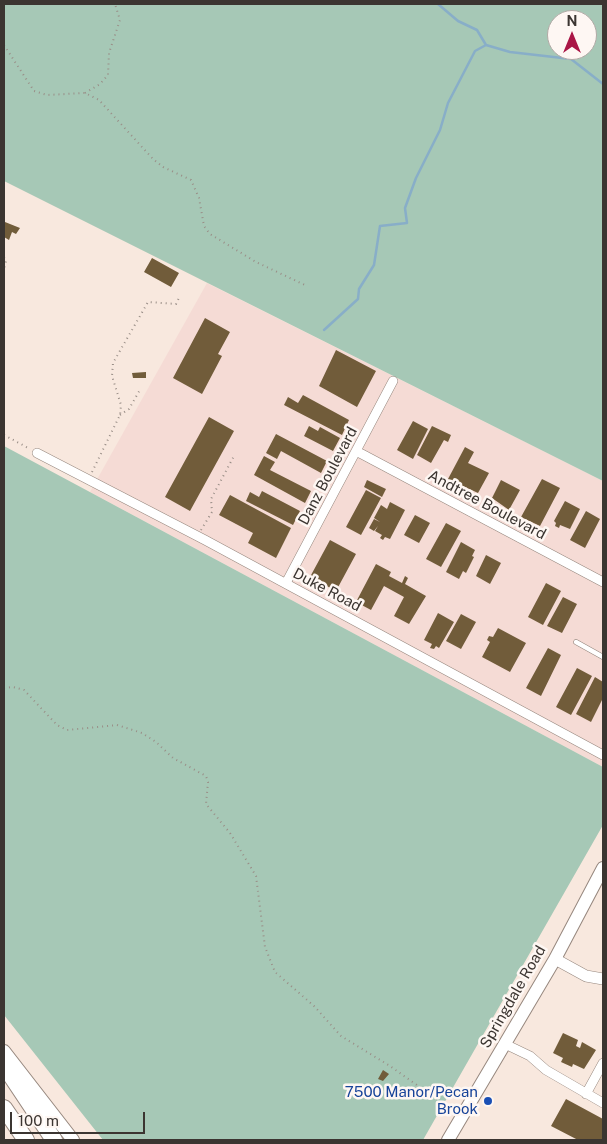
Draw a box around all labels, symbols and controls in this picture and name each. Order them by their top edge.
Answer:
north arrow [547,10,597,60]
text: N [567,13,577,29]
street label: Danz Boulevard [295,424,361,528]
street label: Andtree Boulevard [425,466,549,544]
street label: Duke Road [290,564,364,616]
street label: Springdale Road [476,942,550,1052]
place label: 7500 Manor/Pecan Brook [345,1083,478,1118]
marker: 7500 Manor/Pecan Brook [482,1095,494,1107]
scale bar [12,1102,148,1134]
text: 100 m [18,1112,59,1129]

